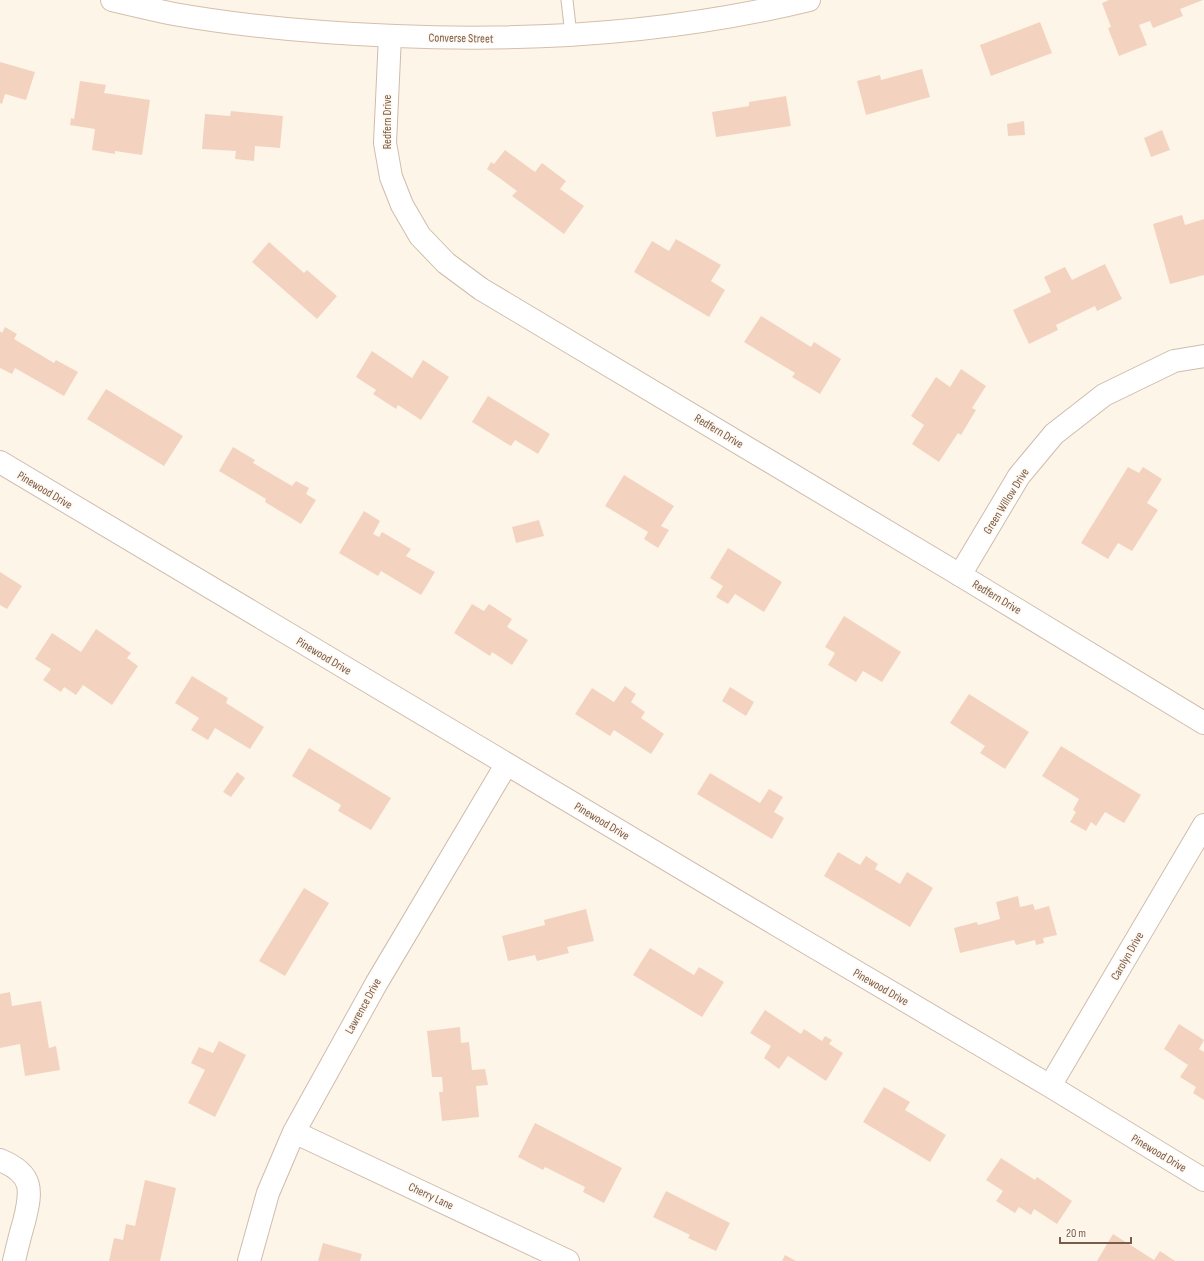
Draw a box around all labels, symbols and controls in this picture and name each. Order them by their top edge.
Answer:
street label: Converse Street [428,30,494,47]
street label: Redfern Drive [380,94,395,149]
street label: Redfern Drive [691,411,746,452]
street label: Green Willow Drive [980,465,1033,537]
street label: Pinewood Drive [14,468,75,513]
street label: Redfern Drive [969,577,1024,618]
street label: Pinewood Drive [293,634,354,679]
street label: Pinewood Drive [571,799,632,844]
street label: Carolyn Drive [1108,929,1147,983]
street label: Pinewood Drive [850,966,911,1009]
street label: Lawrence Drive [342,976,385,1037]
street label: Pinewood Drive [1128,1131,1189,1176]
street label: Cherry Lane [406,1179,456,1214]
scale bar [1060,1219,1131,1245]
text: 20 m [1066,1226,1086,1241]

